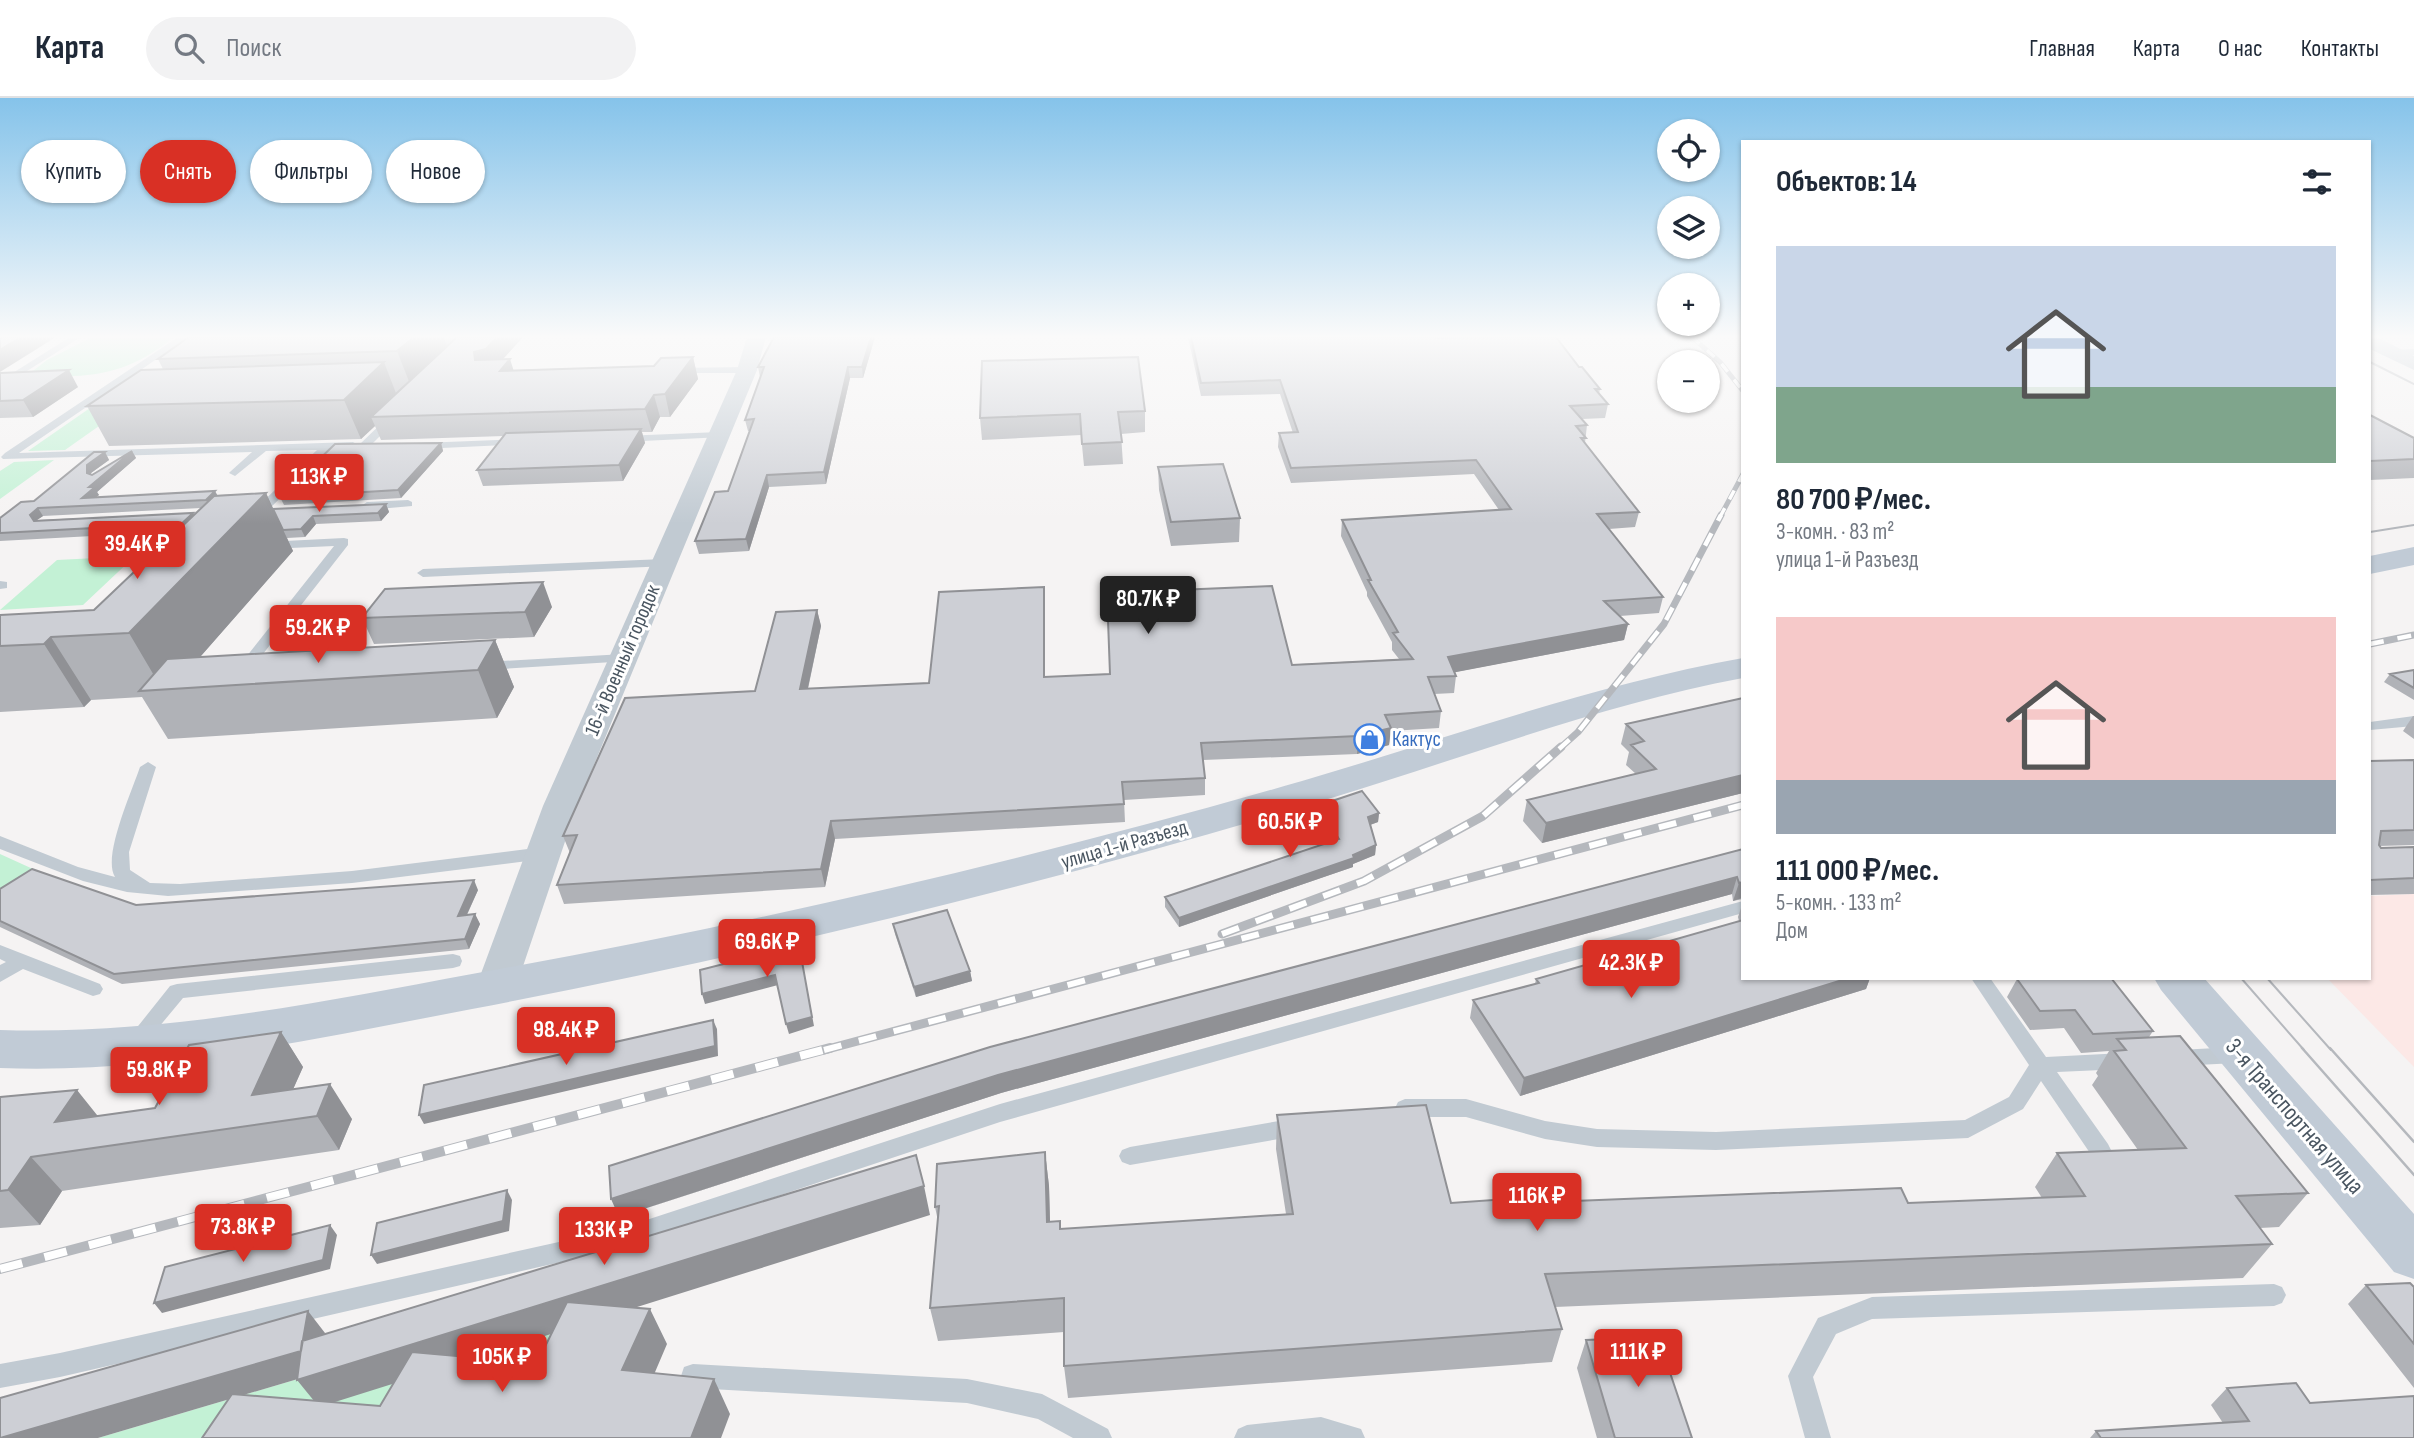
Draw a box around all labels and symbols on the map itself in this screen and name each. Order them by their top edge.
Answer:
pin: 113K ₽ [262,454,376,514]
pin: 39.4K ₽ [72,522,202,581]
pin: 80.7K ₽ [1083,576,1213,636]
street label: 16-й Военный городок [579,581,666,739]
pin: 59.2K ₽ [253,606,383,665]
shop icon: Кактус [1352,722,1386,756]
place label: Кактус [1392,727,1441,752]
pin: 60.5K ₽ [1225,800,1355,859]
street label: улица 1-й Разъезд [1058,814,1190,874]
pin: 69.6K ₽ [702,920,832,979]
pin: 42.3K ₽ [1566,940,1696,1000]
pin: 98.4K ₽ [501,1007,631,1067]
street label: 3-я Транспортная улица [2219,1033,2370,1200]
pin: 59.8K ₽ [94,1048,224,1107]
pin: 116K ₽ [1480,1174,1594,1233]
pin: 73.8K ₽ [178,1204,308,1264]
pin: 133K ₽ [547,1208,661,1267]
pin: 111K ₽ [1581,1330,1695,1389]
pin: 105K ₽ [445,1334,559,1394]

